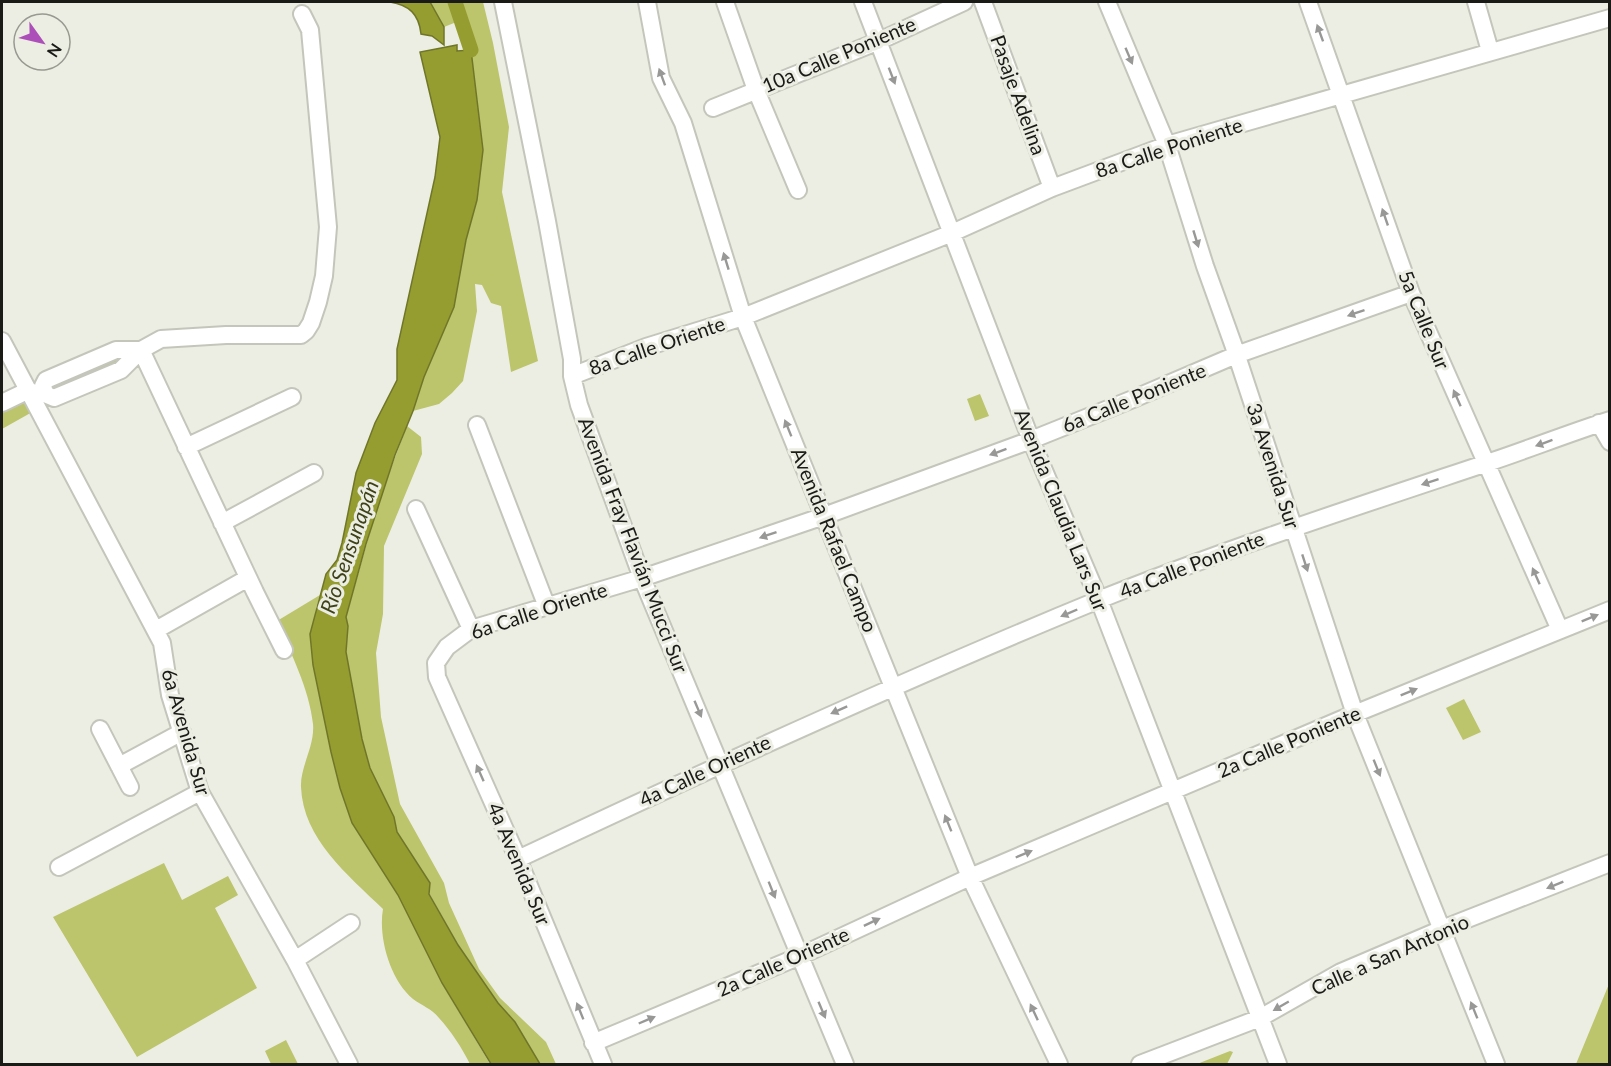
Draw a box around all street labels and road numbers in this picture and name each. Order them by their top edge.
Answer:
street label: 10a Calle Poniente [758,11,919,97]
street label: Pasaje Adelina [986,31,1052,158]
street label: 8a Calle Poniente [1092,112,1245,182]
street label: 5a Calle Sur [1394,267,1456,373]
street label: 8a Calle Oriente [586,311,728,380]
street label: 6a Calle Poniente [1058,357,1209,437]
street label: 3a Avenida Sur [1242,400,1306,532]
street label: Avenida Claudia Lars Sur [1010,405,1114,615]
street label: Avenida Fray Flavián Mucci Sur [574,413,694,677]
street label: Avenida Rafael Campo [787,444,883,636]
street label: 4a Calle Poniente [1116,525,1267,603]
street label: 6a Calle Oriente [467,577,610,643]
street label: 6a Avenida Sur [157,666,217,799]
street label: 2a Calle Poniente [1213,700,1364,782]
street label: 4a Calle Oriente [635,729,774,811]
street label: 4a Avenida Sur [483,799,557,929]
street label: Calle a San Antonio [1307,909,1472,1000]
street label: 2a Calle Oriente [713,921,852,1001]

